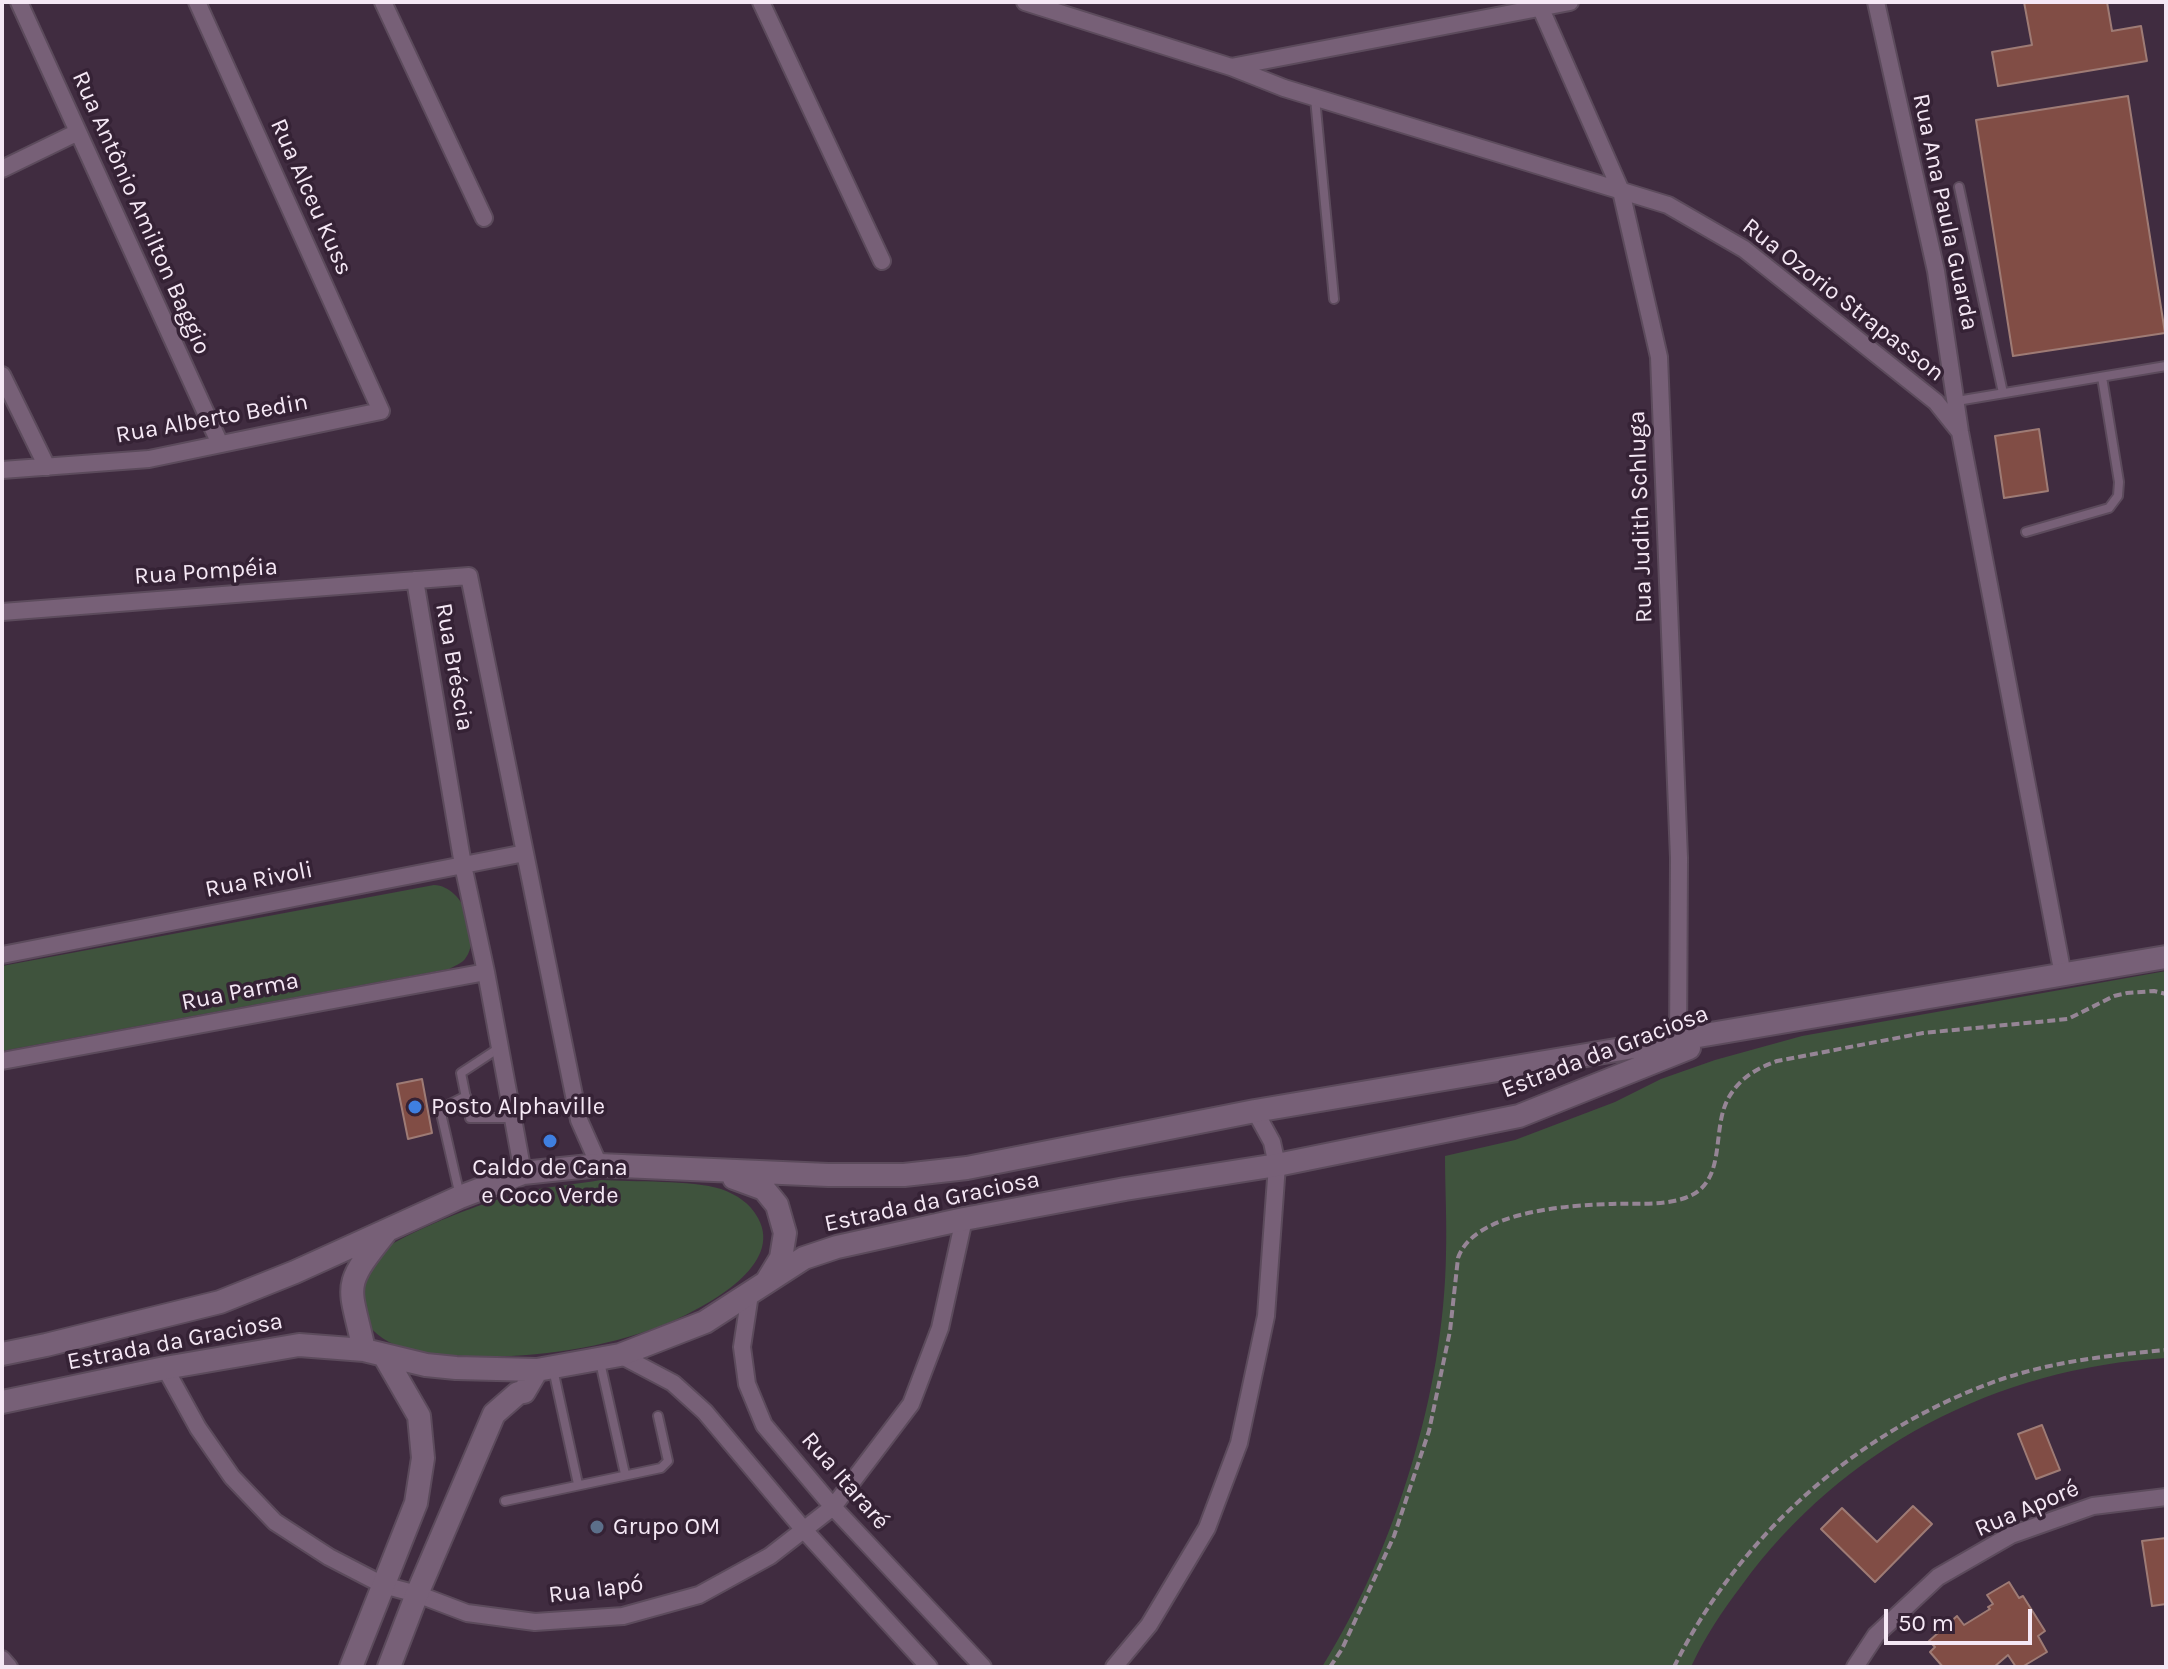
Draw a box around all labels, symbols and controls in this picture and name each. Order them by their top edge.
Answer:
street label: Rua Antônio Amilton Baggio [65,67,217,359]
street label: Rua Ana Paula Guarda [1906,91,1984,333]
street label: Rua Alceu Kuss [264,114,358,280]
street label: Rua Ozorio Strapasson [1736,212,1950,388]
street label: Rua Alberto Bedin [114,388,310,450]
street label: Rua Judith Schluga [1623,410,1659,624]
street label: Rua Pompéia [133,553,279,591]
street label: Rua Bréscia [429,601,479,733]
street label: Rua Rivoli [203,855,315,905]
street label: Rua Parma [179,967,301,1017]
street label: Estrada da Graciosa [1498,999,1712,1105]
place label: Posto Alphaville [431,1093,605,1121]
marker: Posto Alphaville [406,1098,424,1116]
marker: Caldo de Cana e Coco Verde [541,1132,559,1150]
place label: Caldo de Cana e Coco Verde [472,1154,628,1210]
street label: Estrada da Graciosa [822,1165,1042,1239]
street label: Estrada da Graciosa [65,1307,285,1377]
street label: Rua Itararé [795,1426,895,1536]
street label: Rua Aporé [1971,1474,2083,1544]
place label: Grupo OM [613,1513,720,1541]
marker: Grupo OM [588,1518,606,1536]
street label: Rua Iapó [547,1570,645,1610]
scale bar [1888,1593,2036,1643]
text: 50 m [1898,1609,1954,1637]

